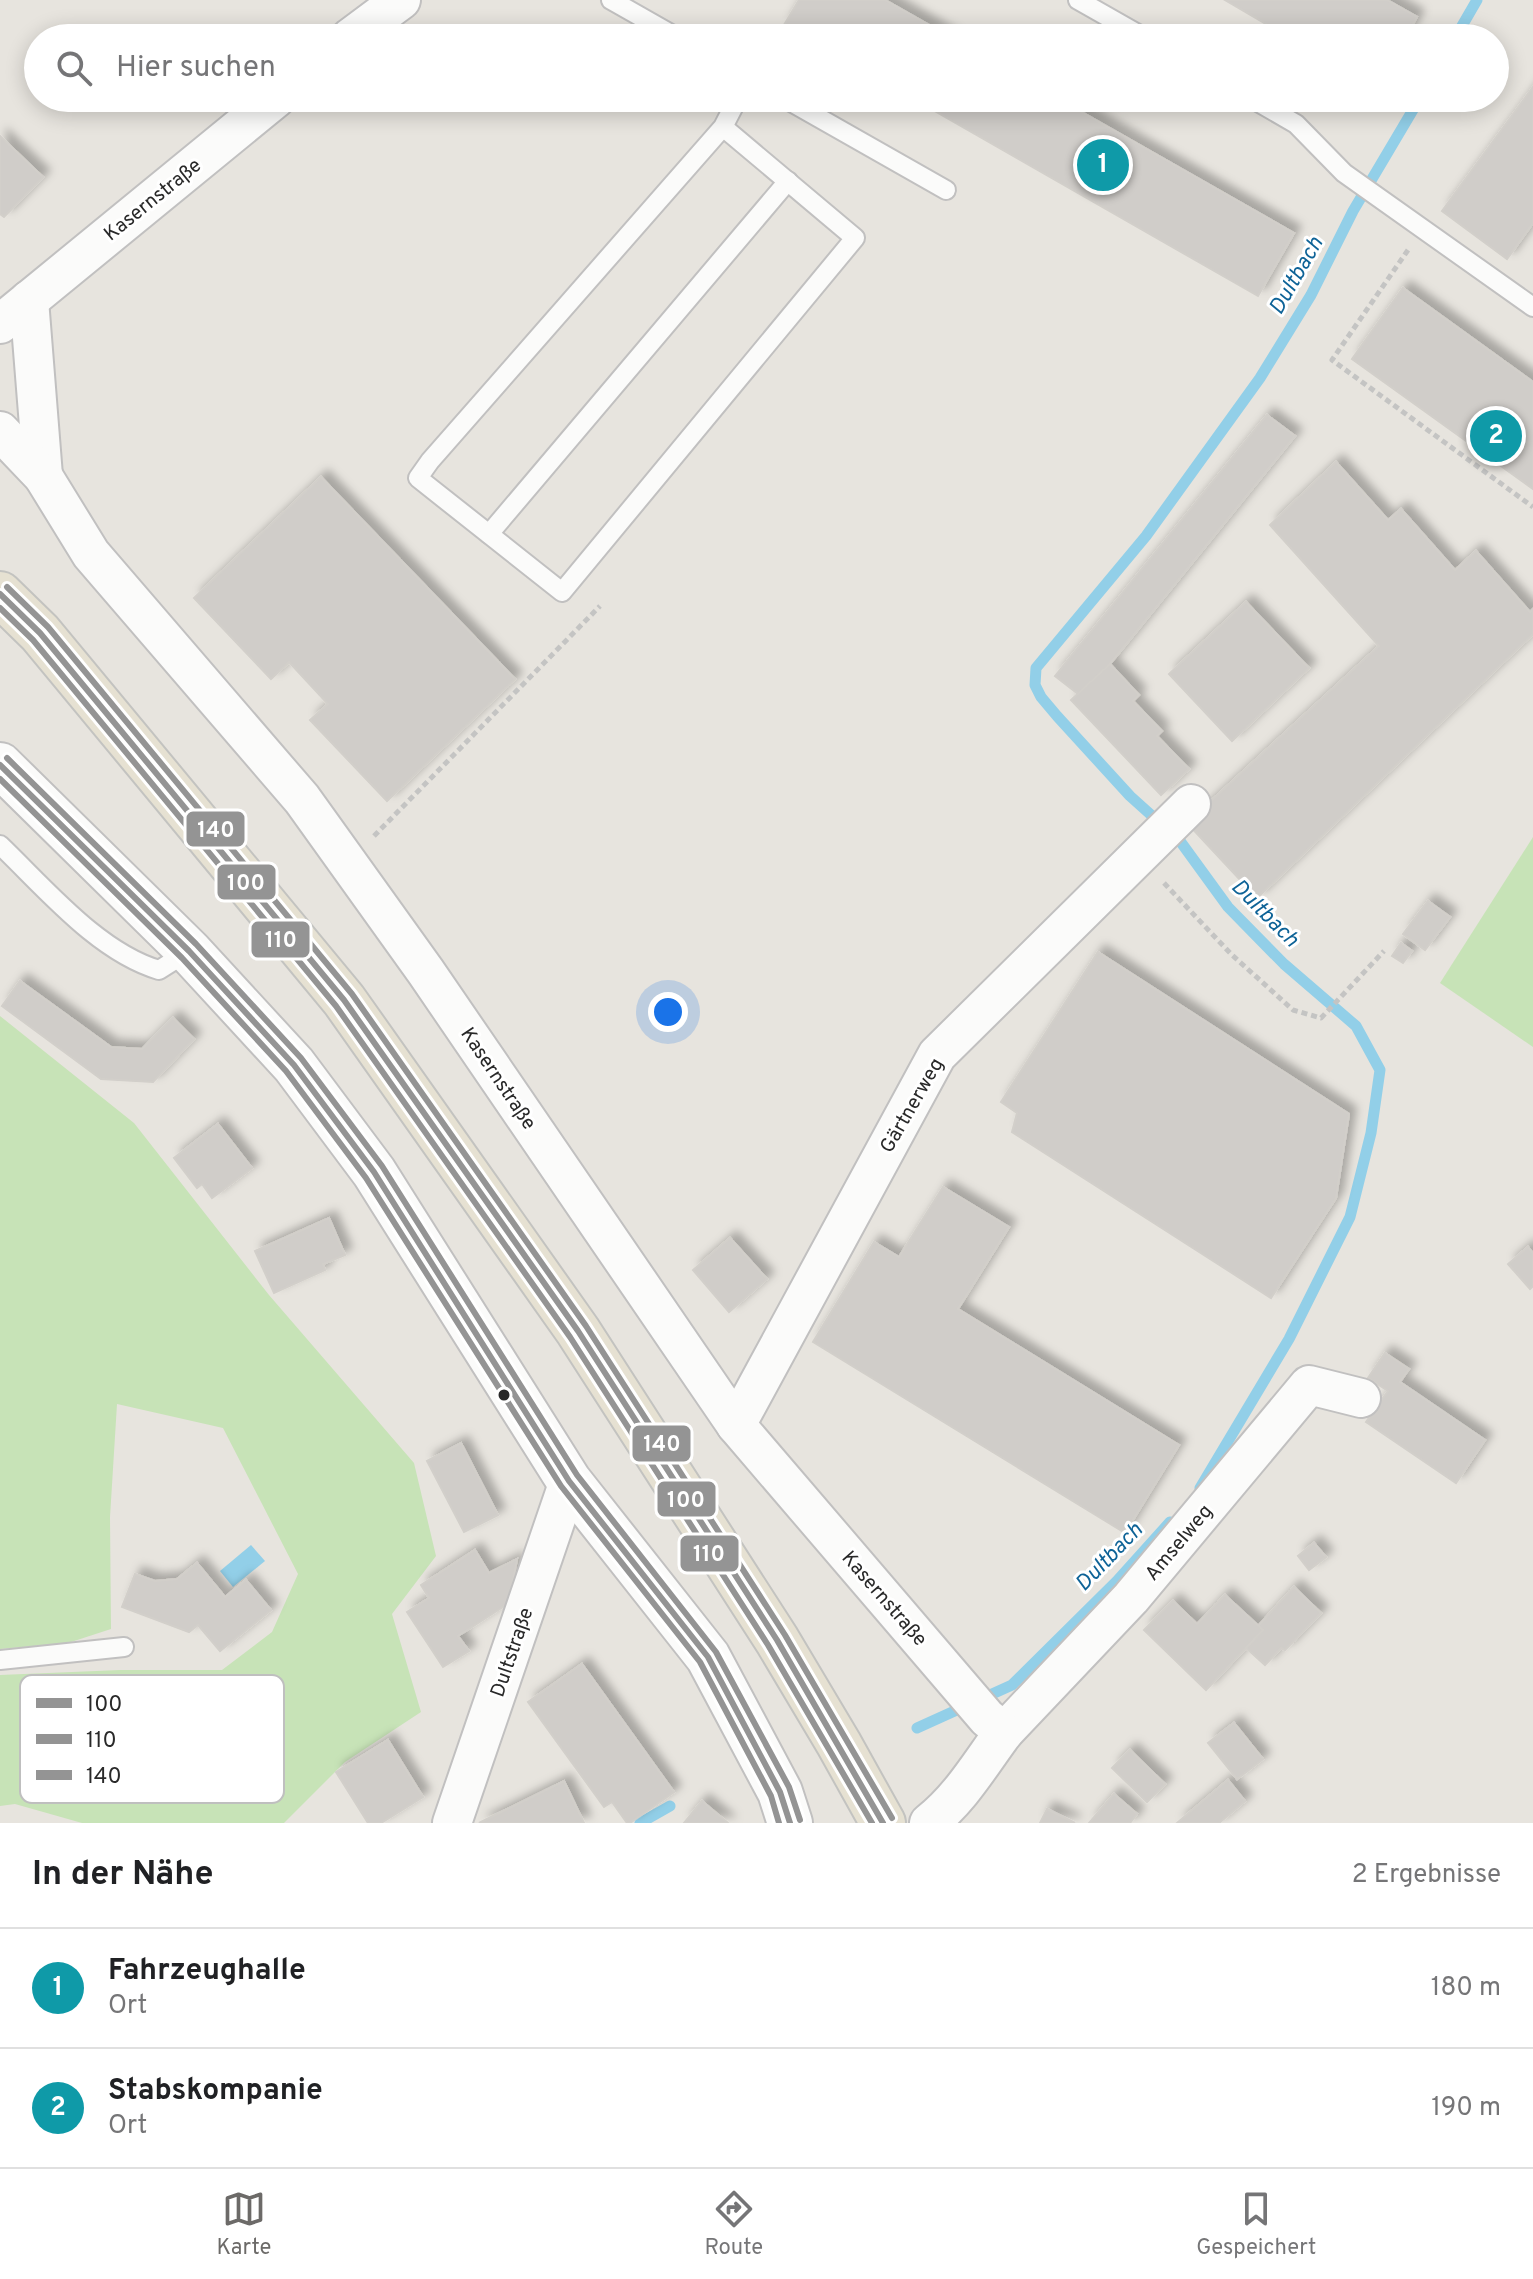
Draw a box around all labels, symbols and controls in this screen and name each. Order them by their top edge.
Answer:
search box [24,24,1509,112]
icon: search [52,46,96,90]
text: Hier suchen [116,50,276,87]
pin: 1 [1077,135,1129,195]
street label: Kasernstraße [99,153,207,248]
water label: Dultbach [1264,232,1330,320]
pin: 2 [1470,406,1522,466]
line badge: 140 [185,810,246,848]
text: 140 [197,818,235,845]
line badge: 100 [216,863,277,901]
text: 100 [227,871,265,898]
water label: Dultbach [1224,874,1304,954]
line badge: 110 [250,920,311,959]
text: 110 [265,928,297,955]
your location [648,992,688,1032]
street label: Kasernstraße [454,1023,541,1135]
street label: Gärtnerweg [875,1054,950,1158]
unlabelled marker [496,1387,512,1403]
line badge: 140 [631,1424,692,1463]
text: 140 [643,1432,681,1459]
line badge: 100 [656,1480,717,1518]
text: 100 [667,1488,705,1515]
street label: Amselweg [1140,1500,1219,1587]
water label: Dultbach [1070,1518,1149,1598]
line badge: 110 [679,1534,740,1573]
text: 110 [693,1542,725,1569]
street label: Kasernstraße [835,1546,932,1652]
street label: Dultstraße [485,1604,540,1701]
legend [20,1675,284,1803]
text: 100 [86,1692,122,1719]
text: 110 [86,1728,117,1755]
text: 140 [86,1764,122,1791]
text: In der Nähe [32,1854,214,1897]
text: 2 Ergebnisse [1352,1859,1501,1892]
text: Fahrzeughalle [108,1953,306,1990]
text: 1 [53,1972,63,2005]
text: 180 m [1431,1972,1501,2005]
text: Ort [108,1990,147,2023]
text: Stabskompanie [108,2073,323,2110]
text: 2 [50,2092,66,2125]
text: 190 m [1431,2092,1501,2125]
text: Ort [108,2110,147,2143]
tab: Karte [217,2187,271,2262]
tab: Route [704,2187,763,2262]
tab: Gespeichert [1196,2187,1316,2262]

